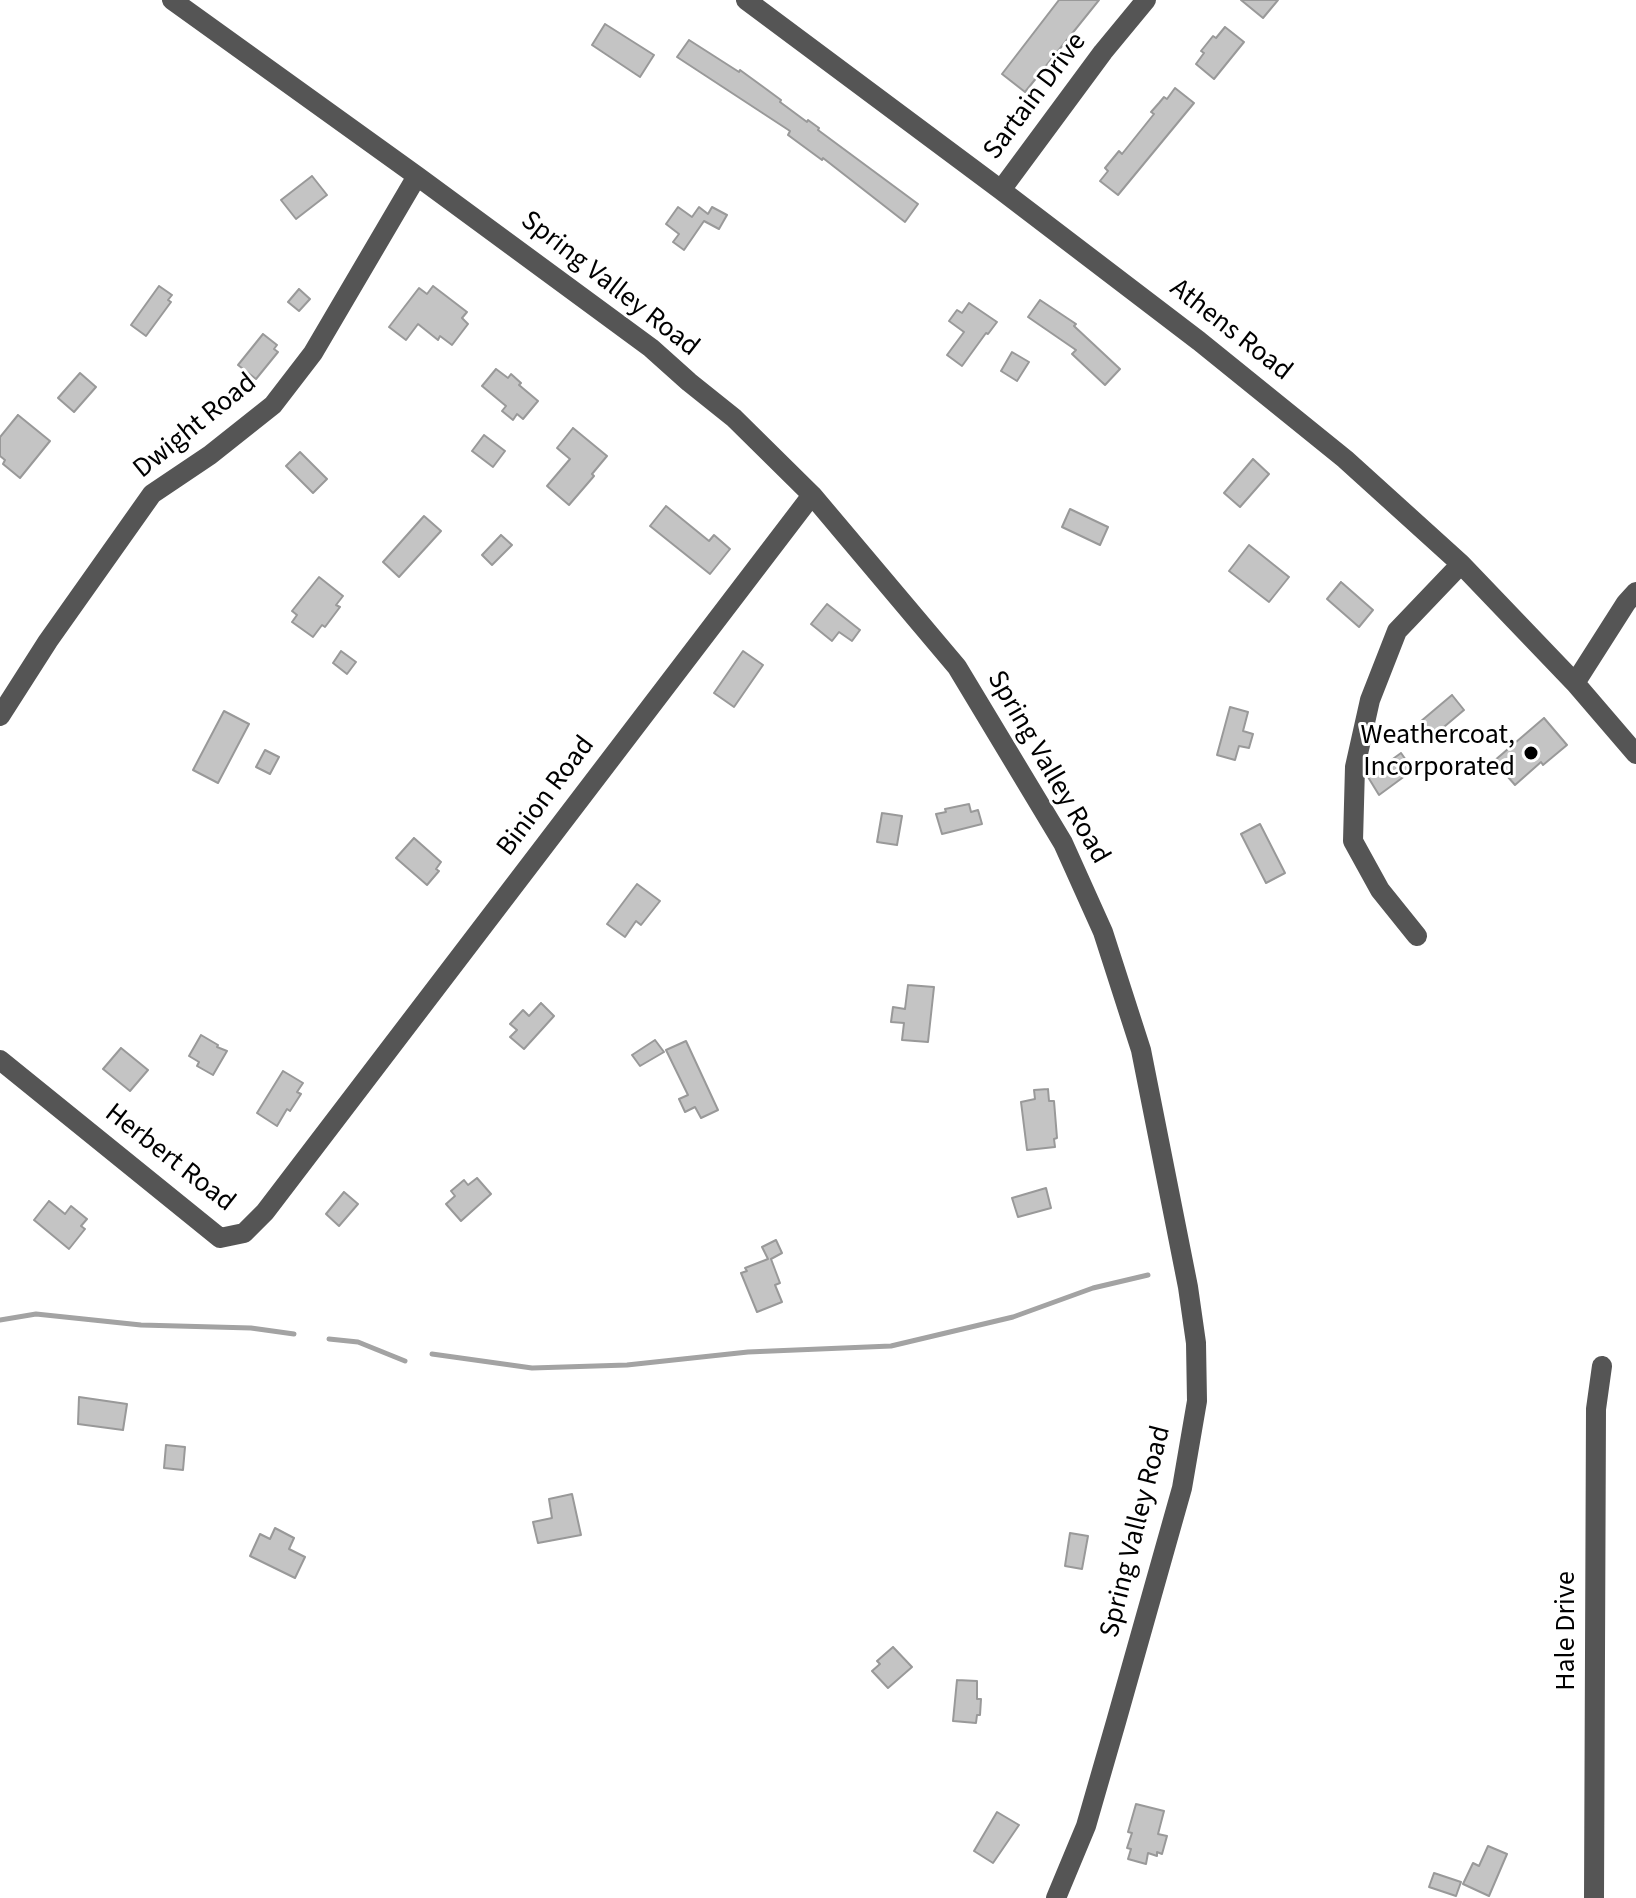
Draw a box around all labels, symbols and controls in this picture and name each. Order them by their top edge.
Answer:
street label: Sartain Drive [977,27,1095,167]
street label: Spring Valley Road [513,205,705,365]
street label: Athens Road [1162,273,1298,389]
street label: Dwight Road [128,367,264,487]
street label: Spring Valley Road [978,666,1116,870]
place label: Weathercoat, Incorporated [1360,720,1515,786]
street label: Binion Road [491,730,603,864]
marker: Weathercoat, Incorporated [1522,744,1540,762]
street label: Herbert Road [97,1098,241,1220]
street label: Spring Valley Road [1094,1423,1180,1641]
street label: Hale Drive [1551,1571,1585,1691]

